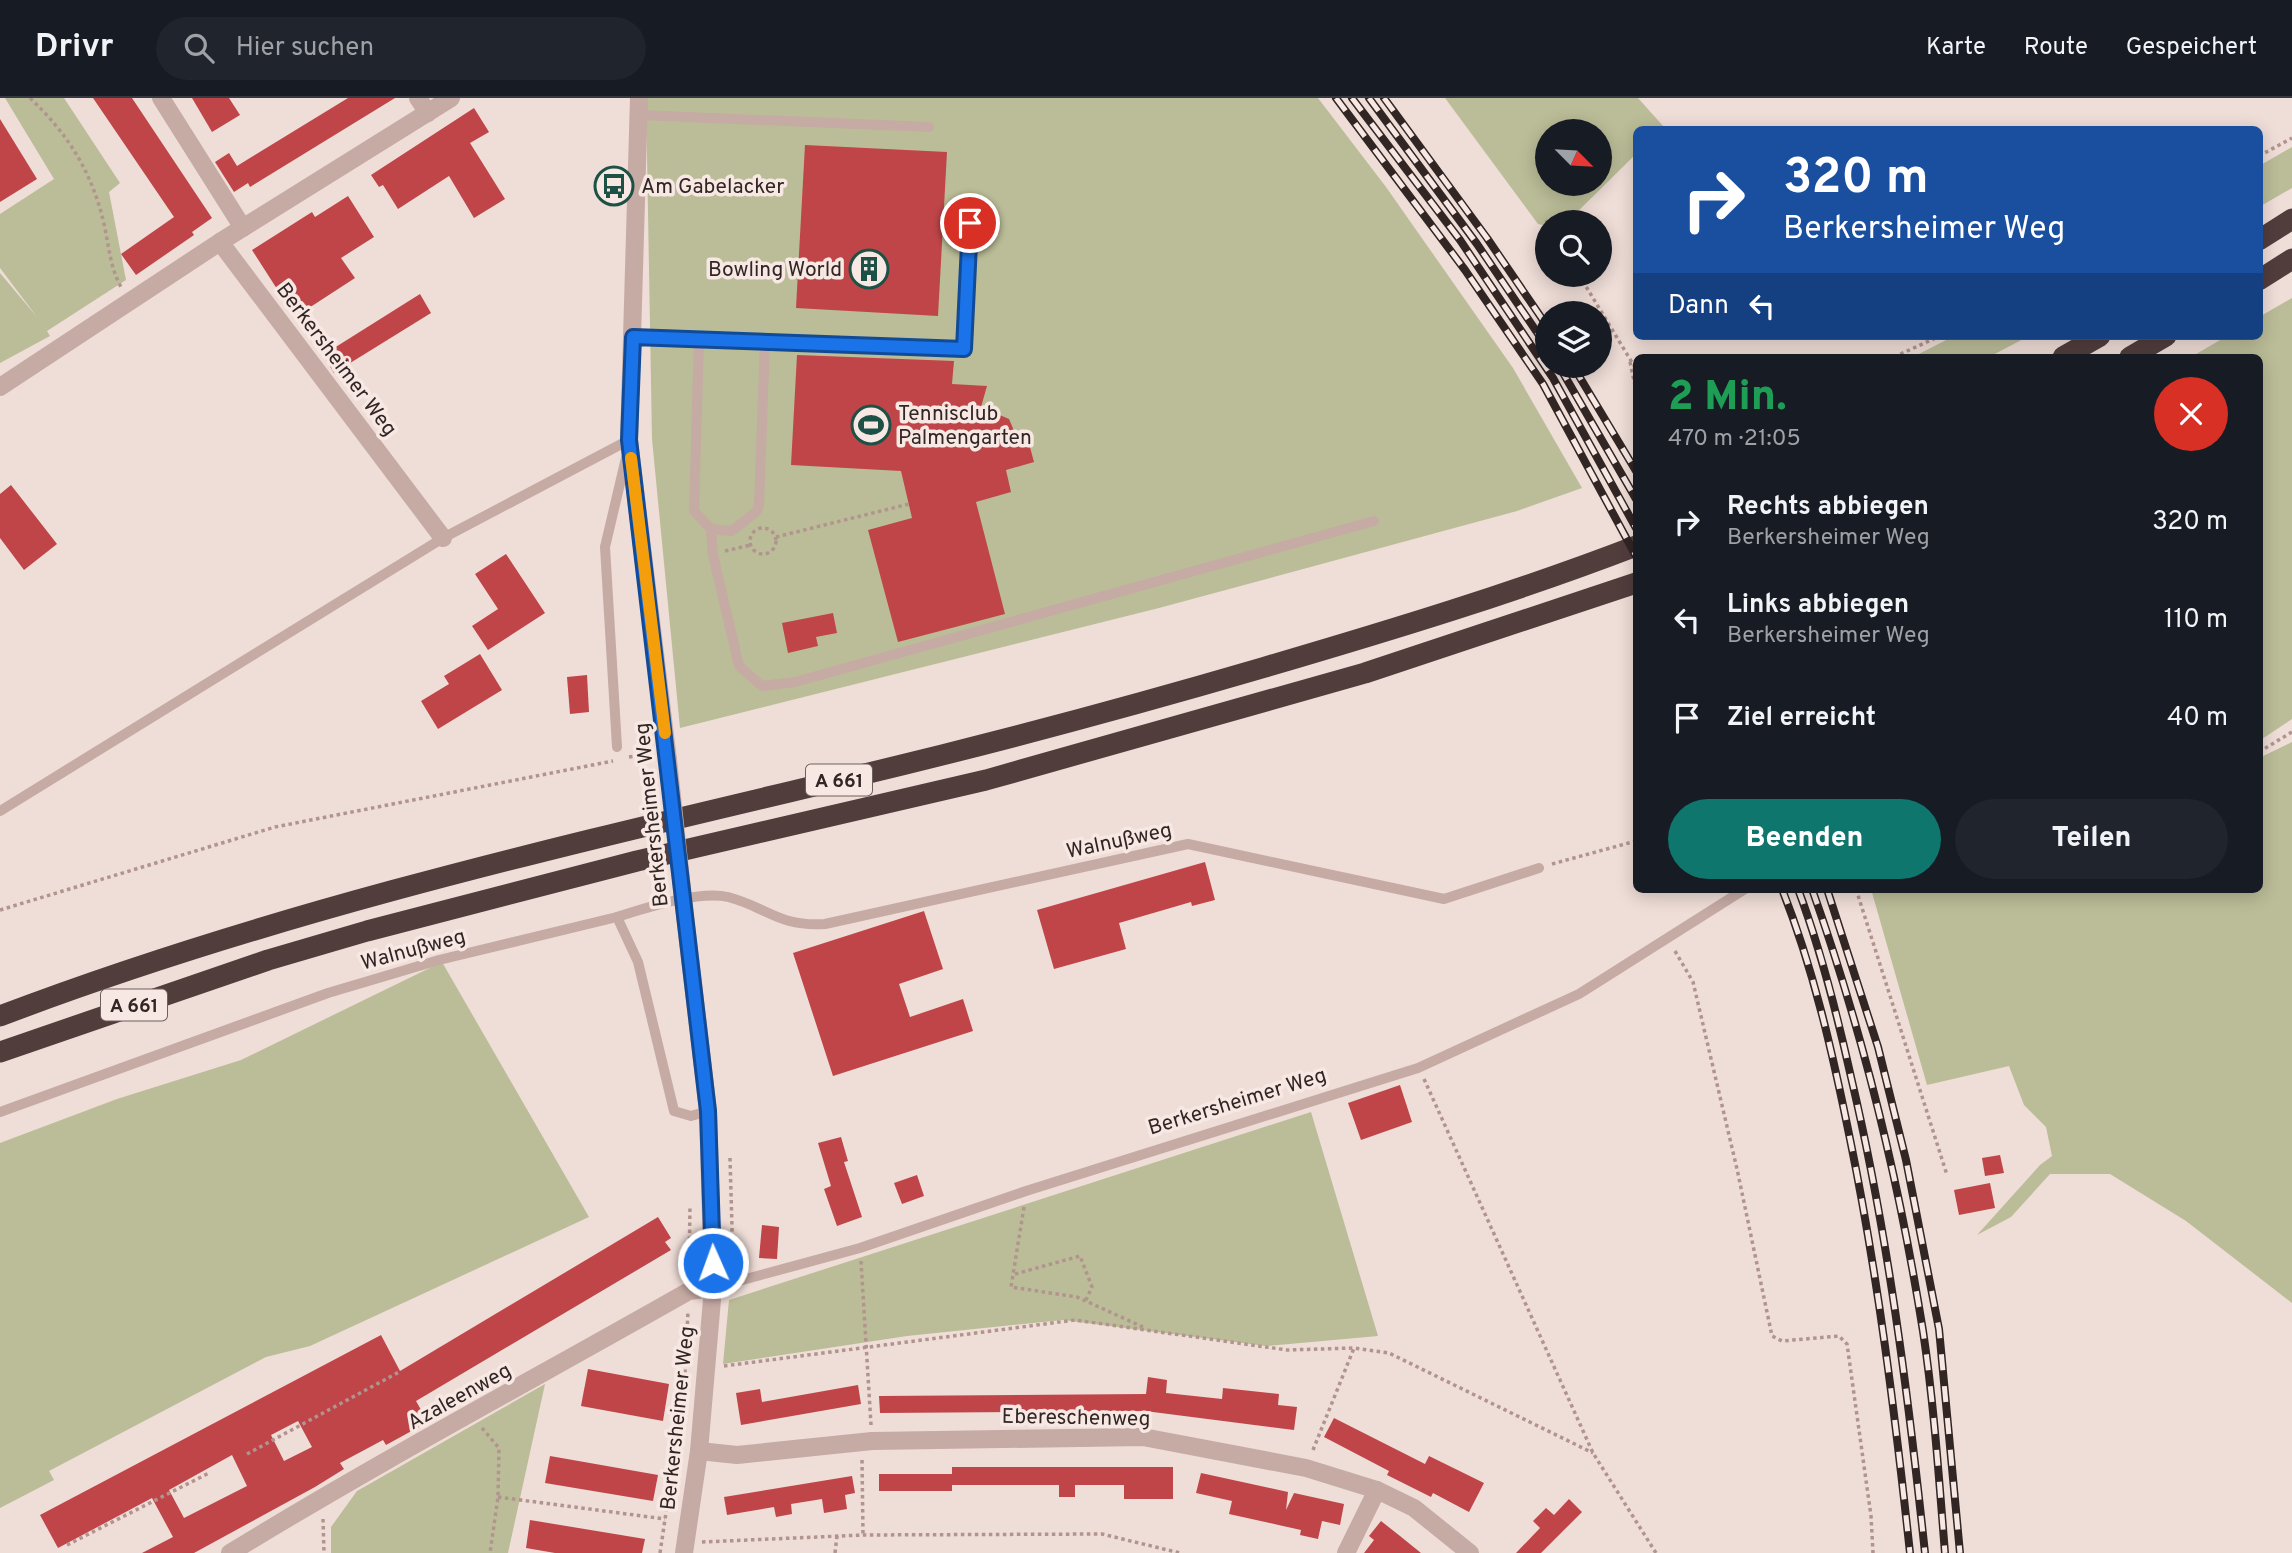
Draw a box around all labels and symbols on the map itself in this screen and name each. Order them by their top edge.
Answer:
north arrow [1535,119,1612,196]
bus stop icon: Am Gabelacker [593,165,635,207]
place label: Am Gabelacker [641,174,784,201]
pin [940,193,1000,253]
building icon: Bowling World [848,248,890,290]
place label: Bowling World [708,257,842,284]
street label: Berkersheimer Weg [269,278,402,442]
place label: Tennisclub Palmengarten [898,401,1032,452]
sports icon: Tennisclub Palmengarten [850,404,892,446]
street label: Berkersheimer Weg [629,721,676,908]
road number: A 661 [806,764,872,796]
street label: Walnußweg [1064,817,1175,866]
street label: Walnußweg [358,924,469,977]
road number: A 661 [101,990,167,1021]
street label: Berkersheimer Weg [1145,1062,1330,1142]
position arrow [676,1226,750,1300]
street label: Berkersheimer Weg [655,1325,702,1512]
street label: Azaleenweg [403,1358,516,1437]
street label: Ebereschenweg [1001,1404,1151,1433]

